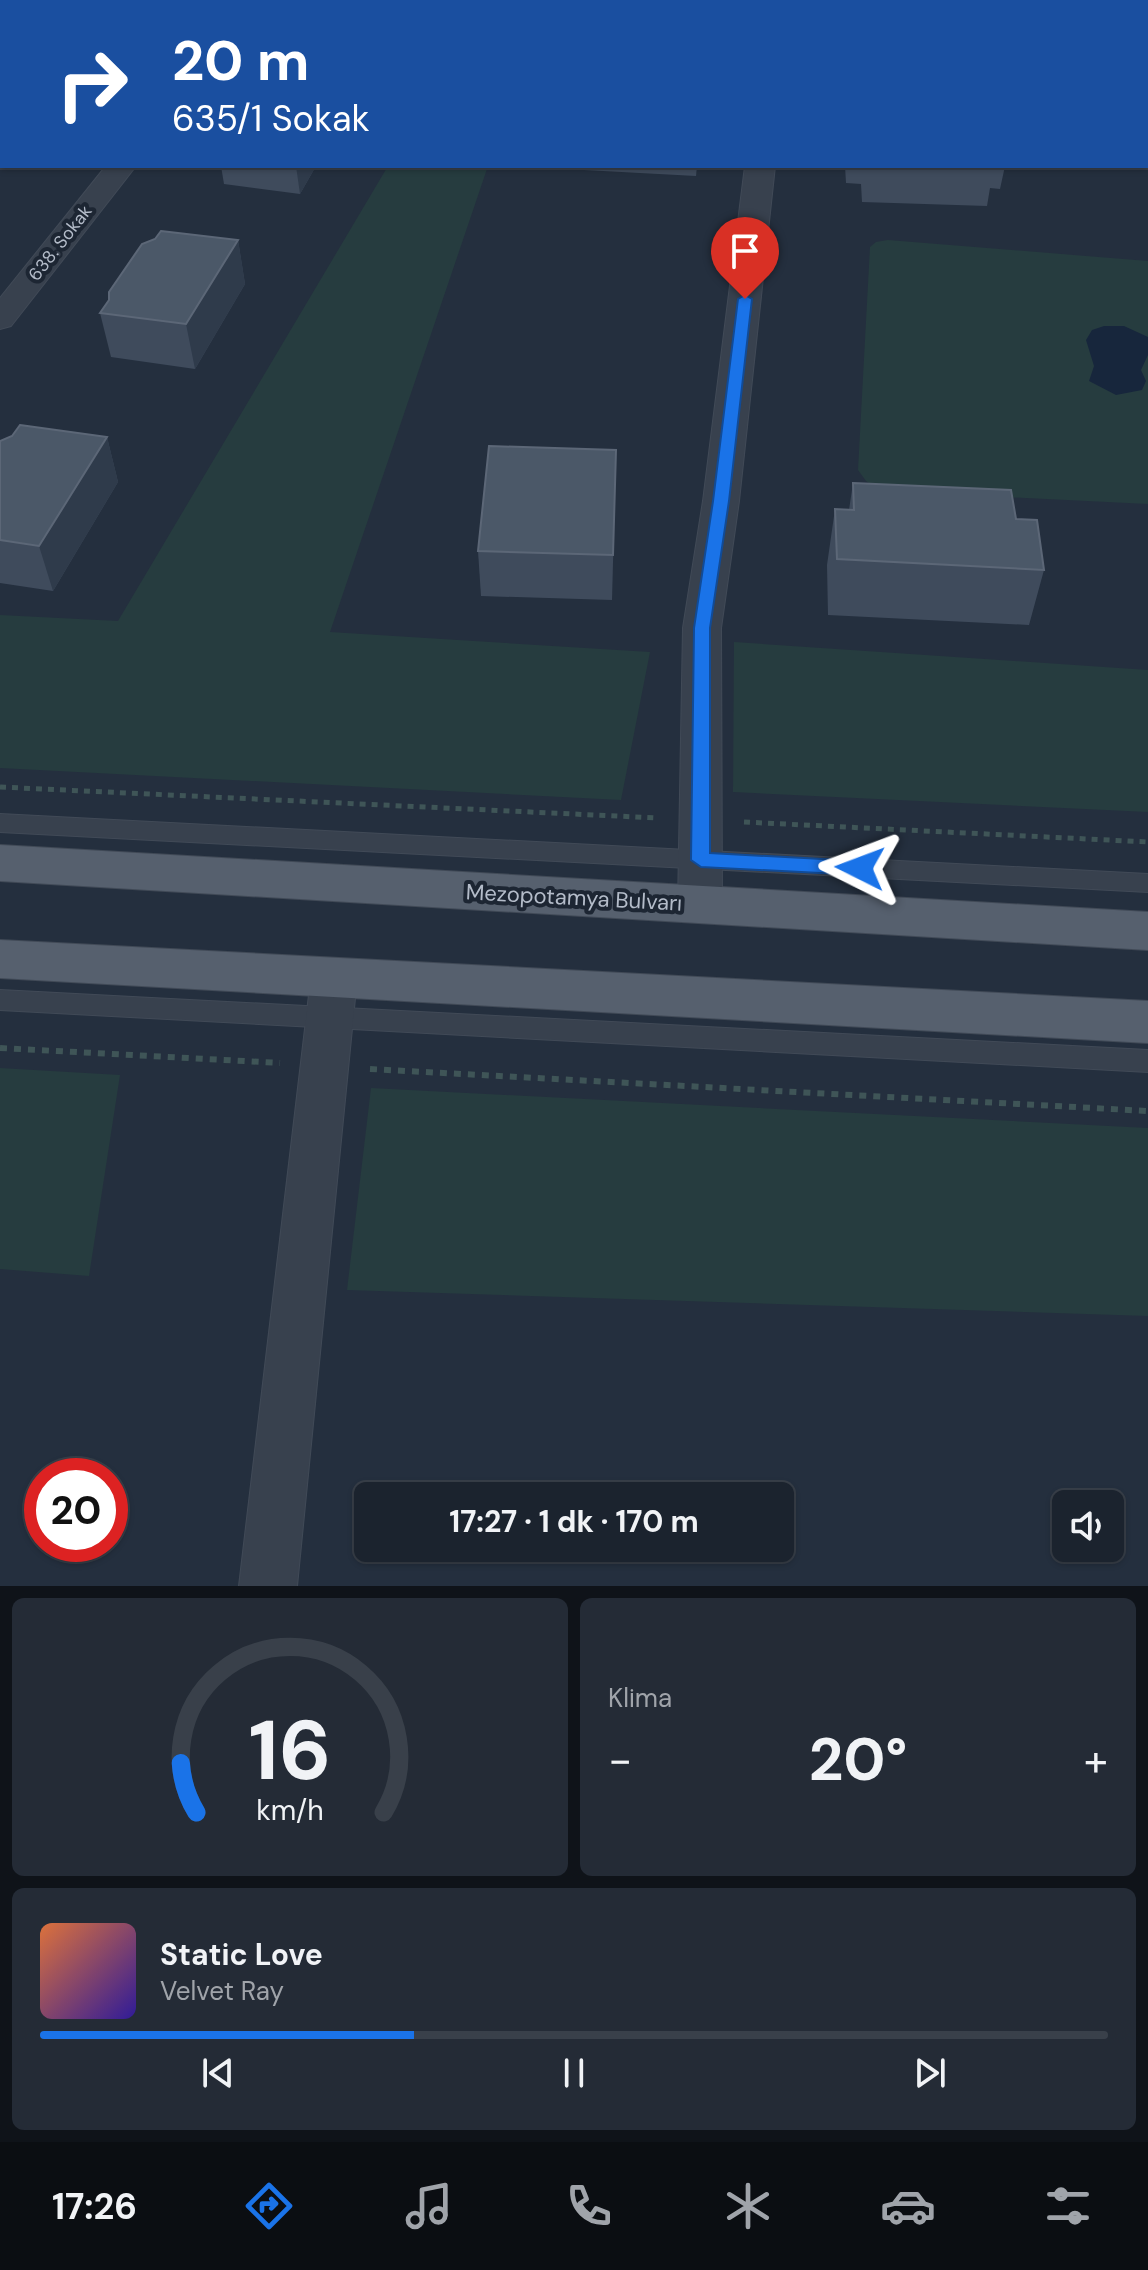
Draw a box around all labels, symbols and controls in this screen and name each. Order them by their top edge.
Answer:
text: 20 m [172,24,309,97]
icon: right [40,32,144,136]
text: 635/1 Sokak [172,95,370,142]
street label: 638. Sokak [23,200,97,286]
pin [711,217,779,299]
icon: arrive [723,229,767,273]
position arrow [818,826,902,910]
street label: Mezopotamya Bulvarı [465,877,683,918]
speed limit sign: 20 [24,1458,128,1562]
map controls [1052,1490,1124,1562]
button: sound [1052,1490,1124,1562]
text: 17:27 · 1 dk · 170 m [449,1502,699,1541]
text: Klima [608,1681,672,1715]
text: 16 [248,1696,332,1805]
text: 20° [809,1720,907,1799]
text: − [608,1731,632,1789]
text: + [1084,1731,1108,1789]
text: km/h [256,1792,324,1829]
text: Static Love [160,1935,323,1974]
text: Velvet Ray [160,1974,284,2008]
icon: previous [196,2051,240,2095]
icon: pause [552,2051,596,2095]
icon: next [908,2051,952,2095]
icon: directions [241,2178,297,2234]
icon: music [401,2178,457,2234]
icon: phone [561,2178,617,2234]
icon: climate [720,2178,776,2234]
icon: car [880,2178,936,2234]
icon: filters [1040,2178,1096,2234]
text: 17:26 [52,2183,137,2230]

